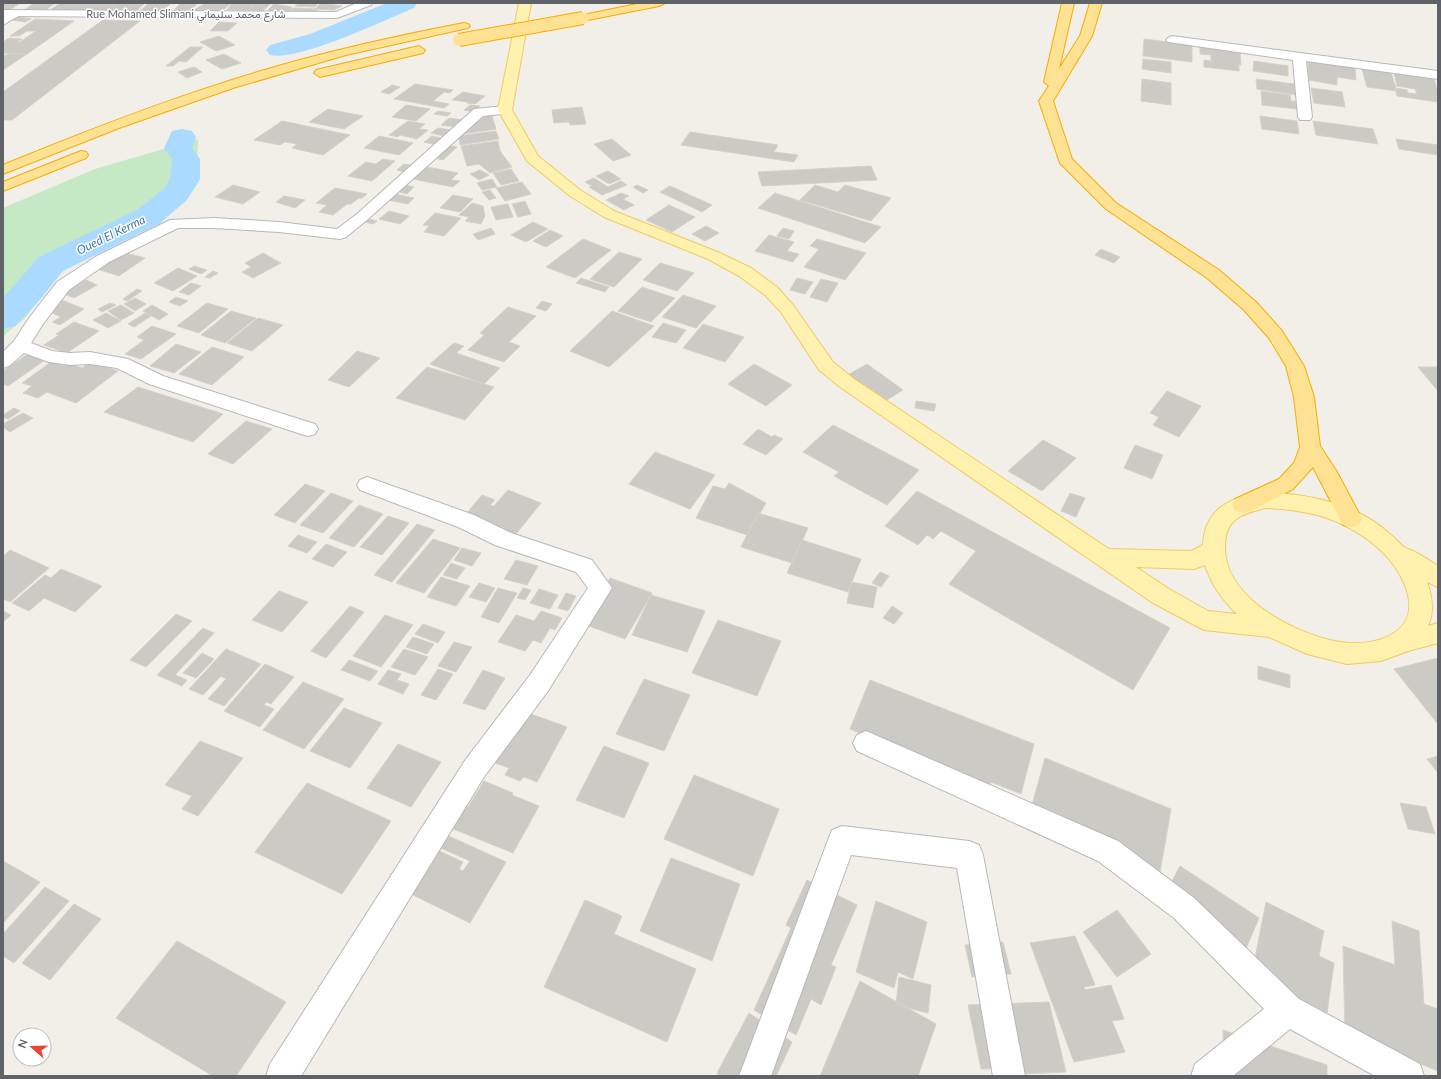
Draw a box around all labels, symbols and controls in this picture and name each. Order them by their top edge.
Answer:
street label: Rue Mohamed Slimani شارع محمد سليماني [86,7,286,24]
water label: Oued El Kerma [74,211,148,258]
north arrow [12,1027,52,1067]
text: N [15,1037,30,1050]

